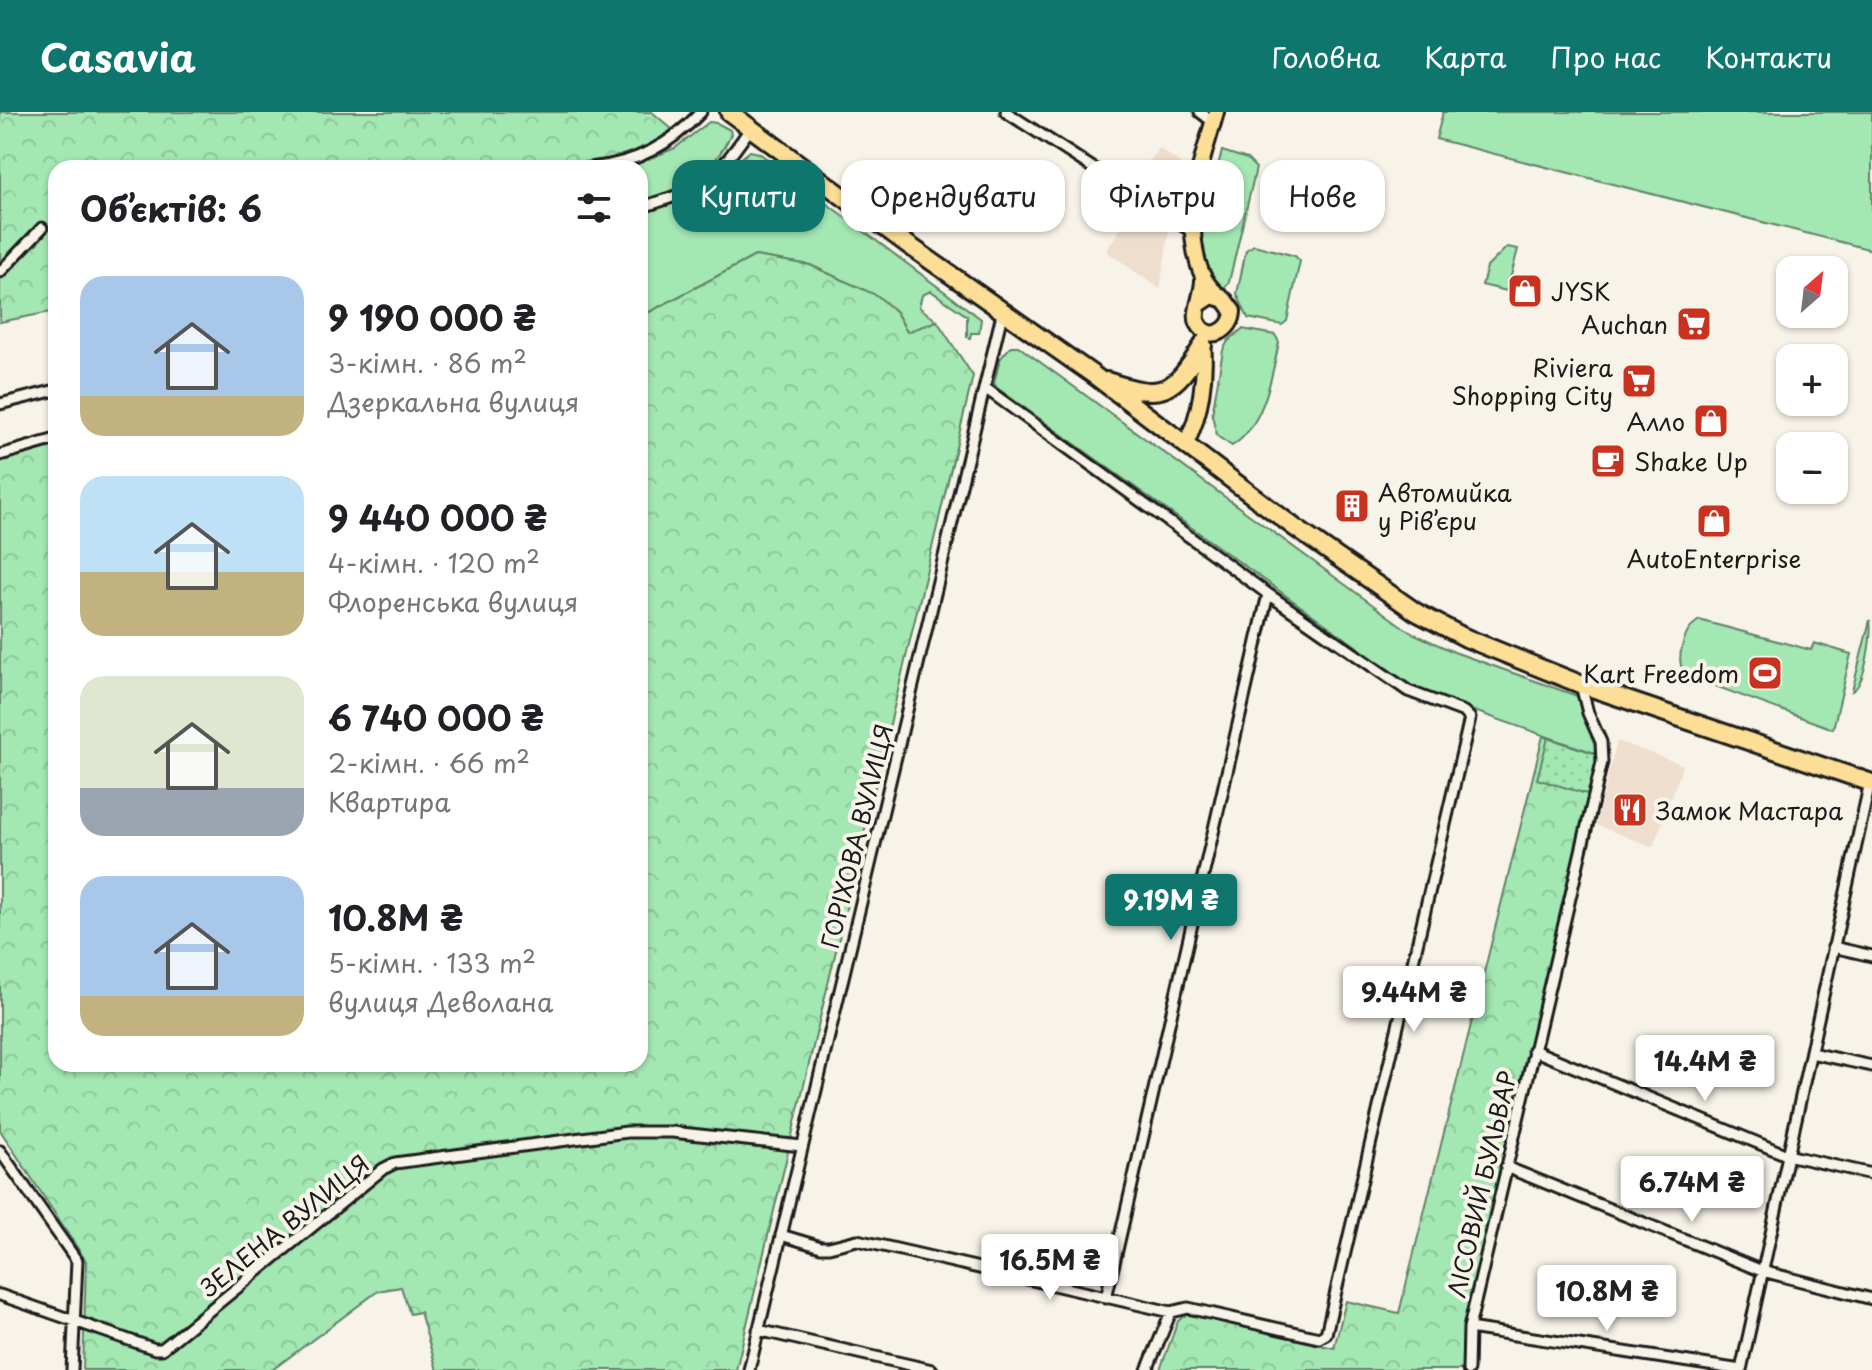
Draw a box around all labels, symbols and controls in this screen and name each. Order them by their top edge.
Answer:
text: Casavia [40,28,196,85]
text: Головна [1271,35,1380,78]
text: Карта [1424,35,1506,78]
text: Про нас [1550,35,1661,78]
text: Контакти [1705,35,1832,78]
chip: Купити [672,160,825,232]
chip: Орендувати [841,160,1065,232]
chip: Фільтри [1081,160,1244,232]
chip: Нове [1260,160,1385,232]
text: Об’єктів: 6 [80,182,262,234]
icon: filters [572,186,616,230]
north arrow [1776,256,1848,328]
map controls [1776,256,1848,504]
shop icon: JYSK [1506,272,1544,310]
place label: JYSK [1551,273,1610,309]
text: 9 190 000 ₴ [328,291,536,343]
supermarket icon: Auchan [1675,305,1713,343]
place label: Auchan [1581,306,1668,342]
icon: home [144,308,240,404]
text: 3-кімн. · 86 m² [328,343,527,382]
button: + [1776,344,1848,416]
place label: Riviera Shopping City [1451,349,1613,413]
supermarket icon: Riviera Shopping City [1620,362,1658,400]
text: Дзеркальна вулиця [328,382,579,421]
shop icon: Алло [1692,402,1730,440]
place label: Алло [1627,403,1685,439]
button: − [1776,432,1848,504]
cafe icon: Shake Up [1589,442,1627,480]
place label: Shake Up [1634,443,1748,479]
place label: Автомийка у Рівʼєри [1378,474,1512,538]
building icon: Автомийка у Рівʼєри [1333,487,1371,525]
text: 9 440 000 ₴ [328,491,547,543]
shop icon: AutoEnterprise [1695,502,1733,540]
icon: home [144,508,240,604]
place label: AutoEnterprise [1627,540,1801,576]
text: 4-кімн. · 120 m² [328,543,540,582]
text: Флоренська вулиця [328,582,578,621]
sports icon: Kart Freedom [1746,654,1784,692]
place label: Kart Freedom [1583,655,1739,691]
text: 6 740 000 ₴ [328,691,544,743]
icon: home [144,708,240,804]
street label: ГОРІХОВА ВУЛИЦЯ [811,720,901,952]
text: 2-кімн. · 66 m² [328,743,530,782]
text: Квартира [328,782,451,821]
restaurant icon: Замок Мастара [1611,791,1649,829]
place label: Замок Мастара [1656,792,1843,828]
pin: 9.19M ₴ [1097,874,1245,942]
text: 9.19M ₴ [1123,880,1219,919]
text: 10.8M ₴ [328,891,463,943]
icon: home [144,908,240,1004]
text: 5-кімн. · 133 m² [328,943,536,982]
pin: 9.44M ₴ [1340,966,1488,1034]
text: 9.44M ₴ [1361,972,1467,1011]
text: вулиця Деволана [328,982,553,1021]
pin: 14.4M ₴ [1631,1035,1779,1103]
text: 14.4M ₴ [1653,1041,1757,1080]
street label: ЛІСОВИЙ БУЛЬВАР [1437,1067,1525,1301]
street label: ЗЕЛЕНА ВУЛИЦЯ [191,1145,376,1305]
pin: 6.74M ₴ [1618,1156,1766,1224]
text: 6.74M ₴ [1639,1162,1745,1201]
pin: 16.5M ₴ [976,1234,1124,1302]
text: 16.5M ₴ [999,1240,1101,1279]
pin: 10.8M ₴ [1533,1265,1681,1333]
text: 10.8M ₴ [1555,1271,1659,1310]

